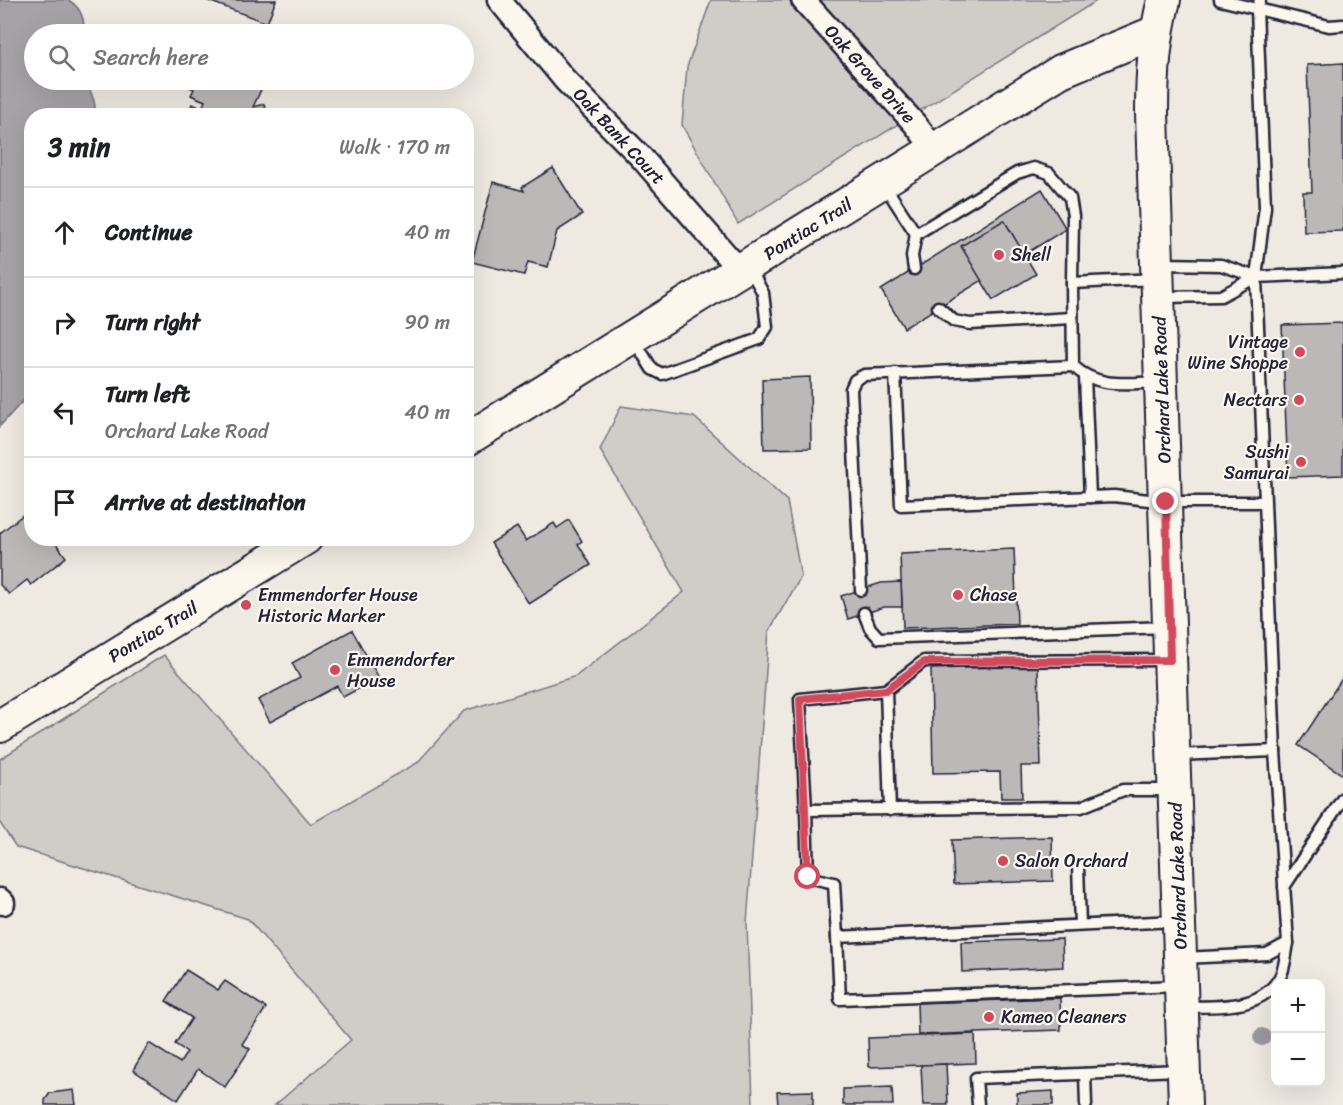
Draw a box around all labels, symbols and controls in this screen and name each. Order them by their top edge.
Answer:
street label: Oak Grove Drive [816,17,924,131]
search box [24,24,474,90]
text: Search here [93,38,209,77]
icon: search [45,41,78,74]
street label: Oak Bank Court [565,80,673,192]
text: 3 min [48,124,110,170]
text: Walk · 170 m [339,130,450,165]
street label: Pontiac Trail [757,188,860,269]
text: Continue [105,213,193,252]
text: 40 m [404,215,450,250]
icon: ahead [48,216,81,249]
place label: Shell [1011,239,1052,271]
marker: Shell [992,248,1006,262]
text: Turn right [105,303,200,342]
text: 90 m [405,305,450,340]
icon: right [48,306,81,339]
street label: Orchard Lake Road [1143,315,1181,464]
place label: Vintage Wine Shoppe [1188,326,1288,379]
marker: Vintage Wine Shoppe [1293,345,1307,359]
text: Turn left [105,375,190,414]
place label: Nectars [1224,384,1288,416]
marker: Nectars [1292,393,1306,407]
text: 40 m [404,395,450,430]
icon: left [48,396,81,429]
text: Orchard Lake Road [105,414,268,449]
place label: Sushi Samurai [1224,436,1290,489]
marker: Sushi Samurai [1294,455,1308,469]
text: Arrive at destination [105,483,306,522]
icon: arrive [48,486,81,519]
route end [1152,488,1178,514]
place label: Emmendorfer House Historic Marker [258,579,418,632]
place label: Chase [970,579,1017,611]
marker: Chase [951,588,965,602]
street label: Pontiac Trail [102,592,205,672]
marker: Emmendorfer House Historic Marker [239,598,253,612]
place label: Emmendorfer House [347,644,455,697]
marker: Emmendorfer House [328,663,342,677]
street label: Orchard Lake Road [1159,801,1197,950]
place label: Salon Orchard [1015,845,1129,877]
marker: Salon Orchard [996,854,1010,868]
route start [794,863,820,889]
map controls [1271,979,1325,1087]
button: + [1271,979,1325,1033]
place label: Kameo Cleaners [1001,1001,1127,1033]
marker: Kameo Cleaners [982,1010,996,1024]
button: − [1271,1033,1325,1087]

